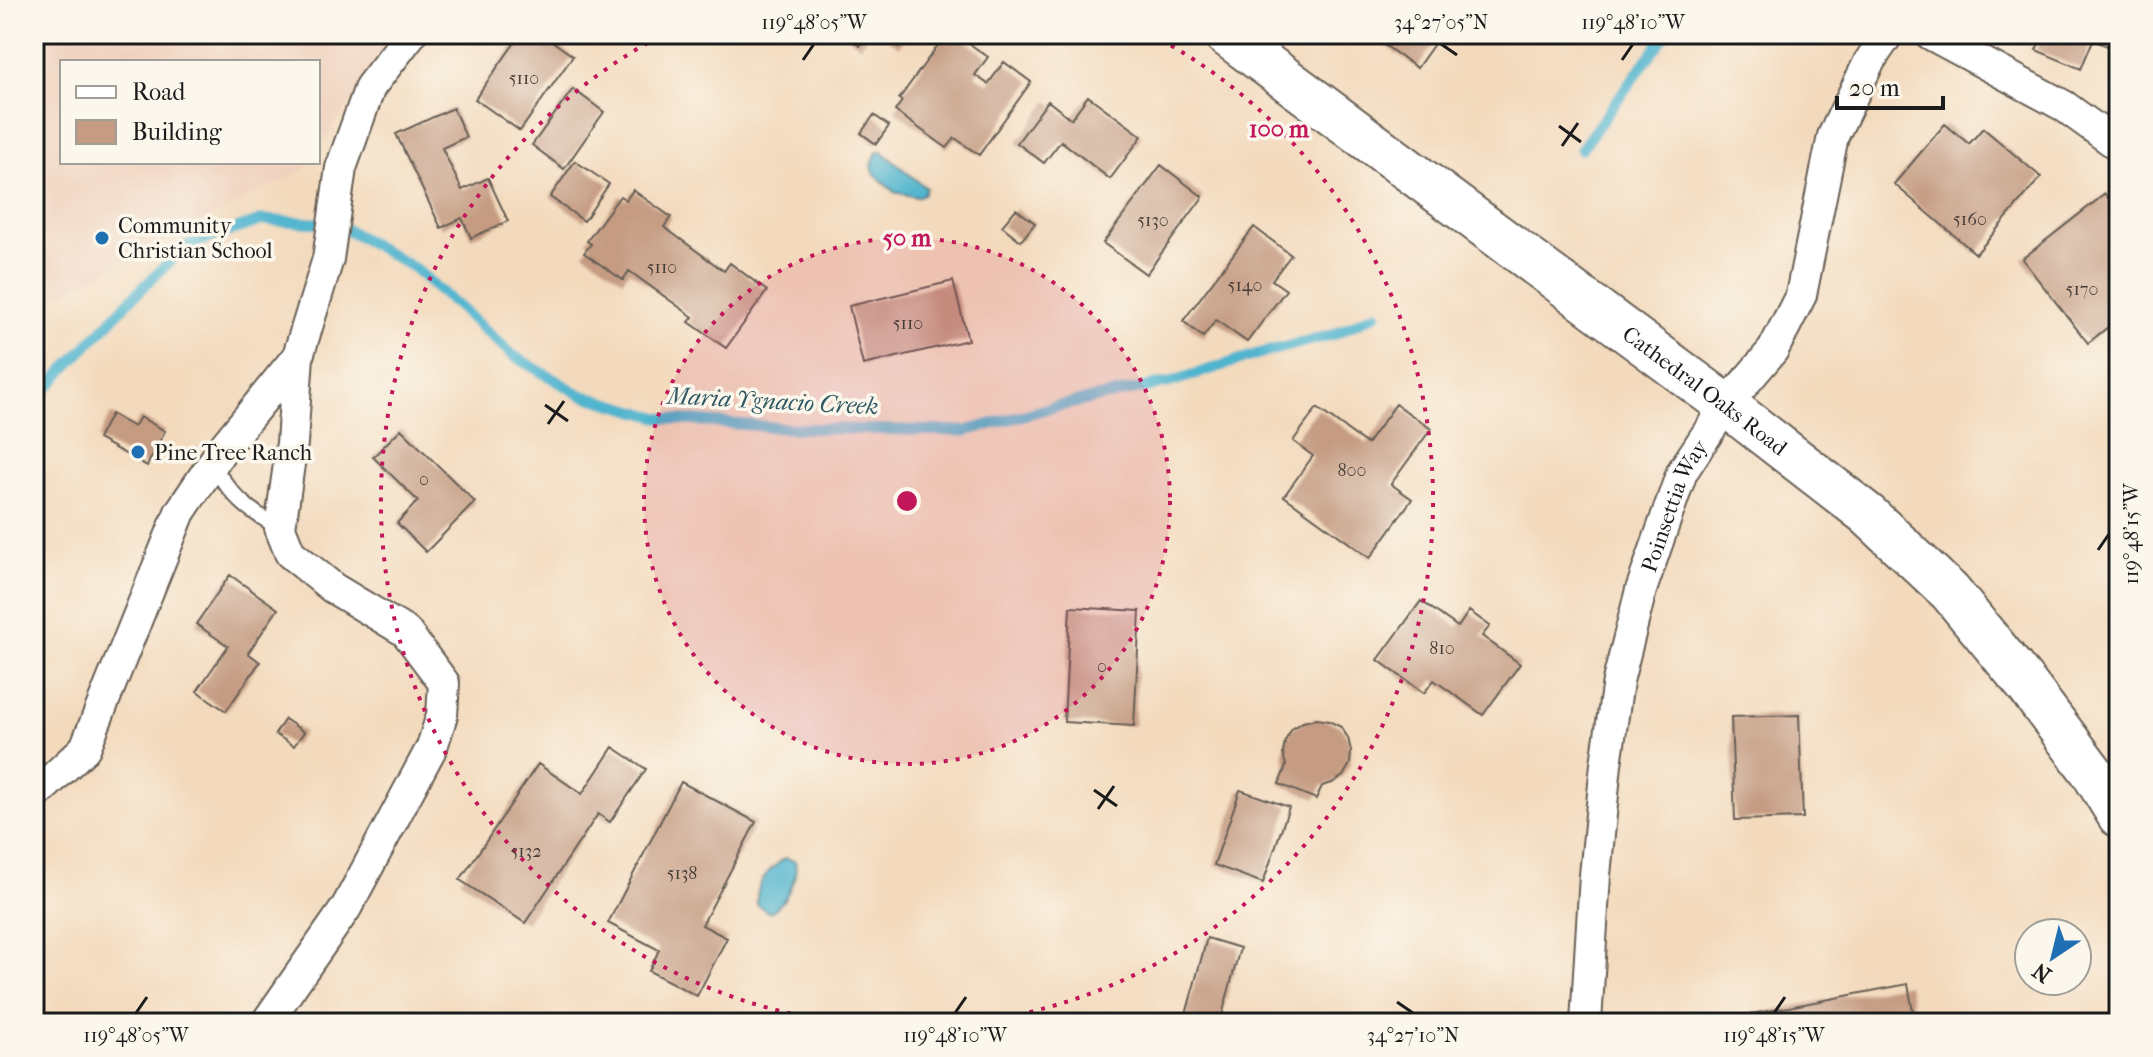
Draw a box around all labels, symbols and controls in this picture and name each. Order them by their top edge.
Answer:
text: 119°48'05"W [761,11,868,34]
text: 34°27'05"N [1394,11,1488,34]
text: 119°48'10"W [1581,11,1686,34]
legend [60,60,320,164]
scale bar [1837,60,1943,110]
house number: 5110 [509,68,539,89]
text: 20 m [1849,74,1900,102]
text: Road [132,78,186,106]
text: 100 m [1249,115,1310,143]
text: Building [132,118,223,146]
house number: 5160 [1953,209,1987,230]
house number: 5130 [1137,210,1169,231]
place label: Community Christian School [118,213,273,264]
text: 50 m [883,224,932,252]
marker: Community Christian School [93,229,111,247]
house number: 5110 [647,257,677,278]
house number: 5140 [1228,275,1262,296]
house number: 5170 [2066,279,2098,300]
house number: 5110 [893,313,923,334]
street label: Cathedral Oaks Road [1617,321,1793,462]
water label: Maria Ygnacio Creek [665,381,879,421]
street label: Poinsettia Way [1636,434,1714,576]
place label: Pine Tree Ranch [154,440,313,466]
marker: Pine Tree Ranch [129,443,147,461]
house number: 800 [1338,460,1366,481]
house number: 0 [419,469,429,490]
text: 119°48'15"W [2120,482,2143,585]
centre of rings [893,487,921,515]
house number: 810 [1429,638,1455,659]
house number: 0 [1097,656,1107,677]
house number: 5132 [511,841,541,862]
house number: 5138 [667,863,697,884]
north arrow [2013,917,2093,997]
text: N [2028,957,2056,988]
text: 119°48'05"W [83,1024,190,1047]
text: 119°48'10"W [903,1024,1008,1047]
text: 34°27'10"N [1367,1024,1459,1047]
text: 119°48'15"W [1723,1024,1826,1047]

